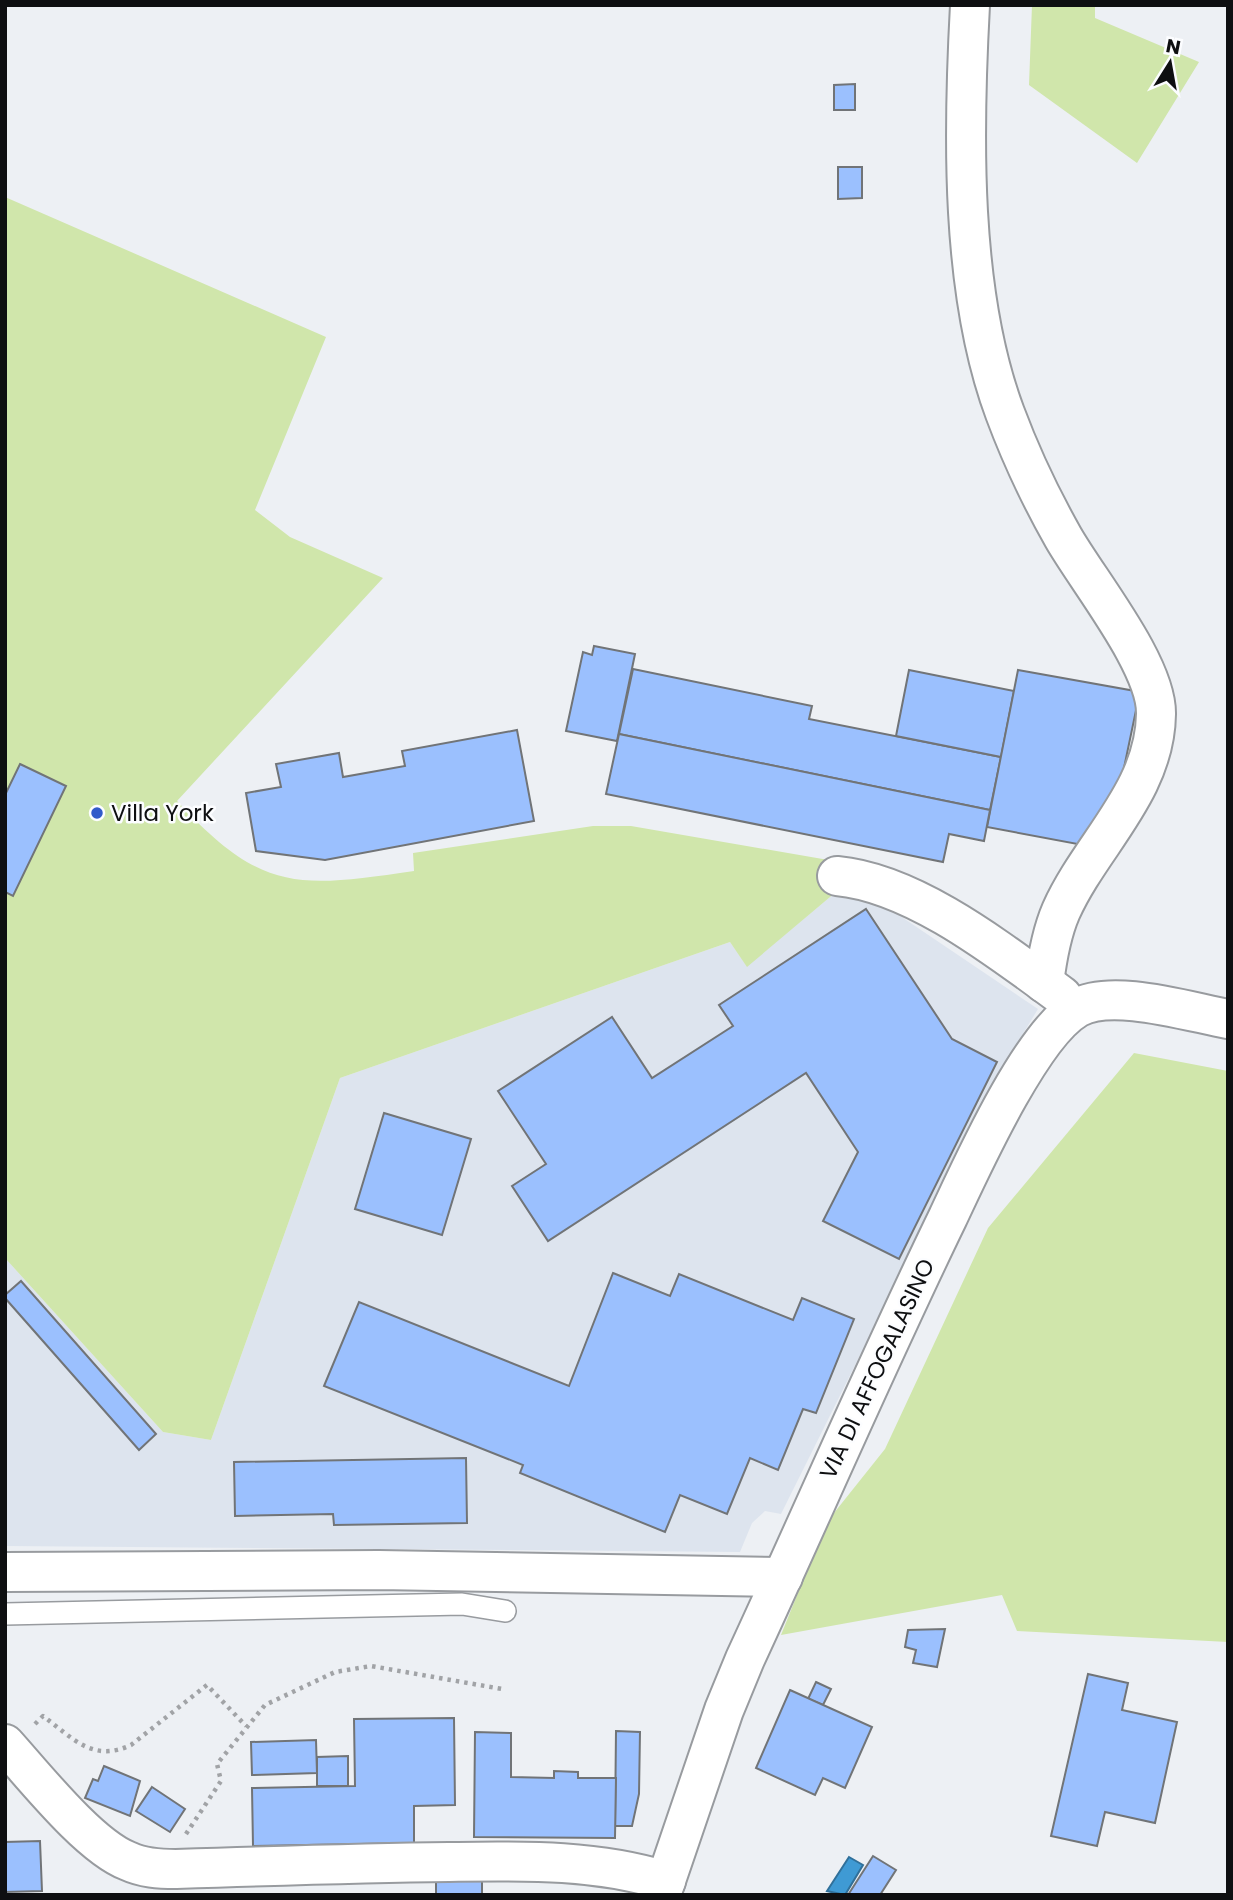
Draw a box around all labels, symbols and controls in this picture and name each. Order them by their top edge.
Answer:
north arrow [1135,28,1205,98]
text: N [1164,32,1183,61]
place label: Villa York [111,797,214,829]
marker: Villa York [89,805,105,821]
street label: VIA DI AFFOGALASINO [812,1254,942,1484]

